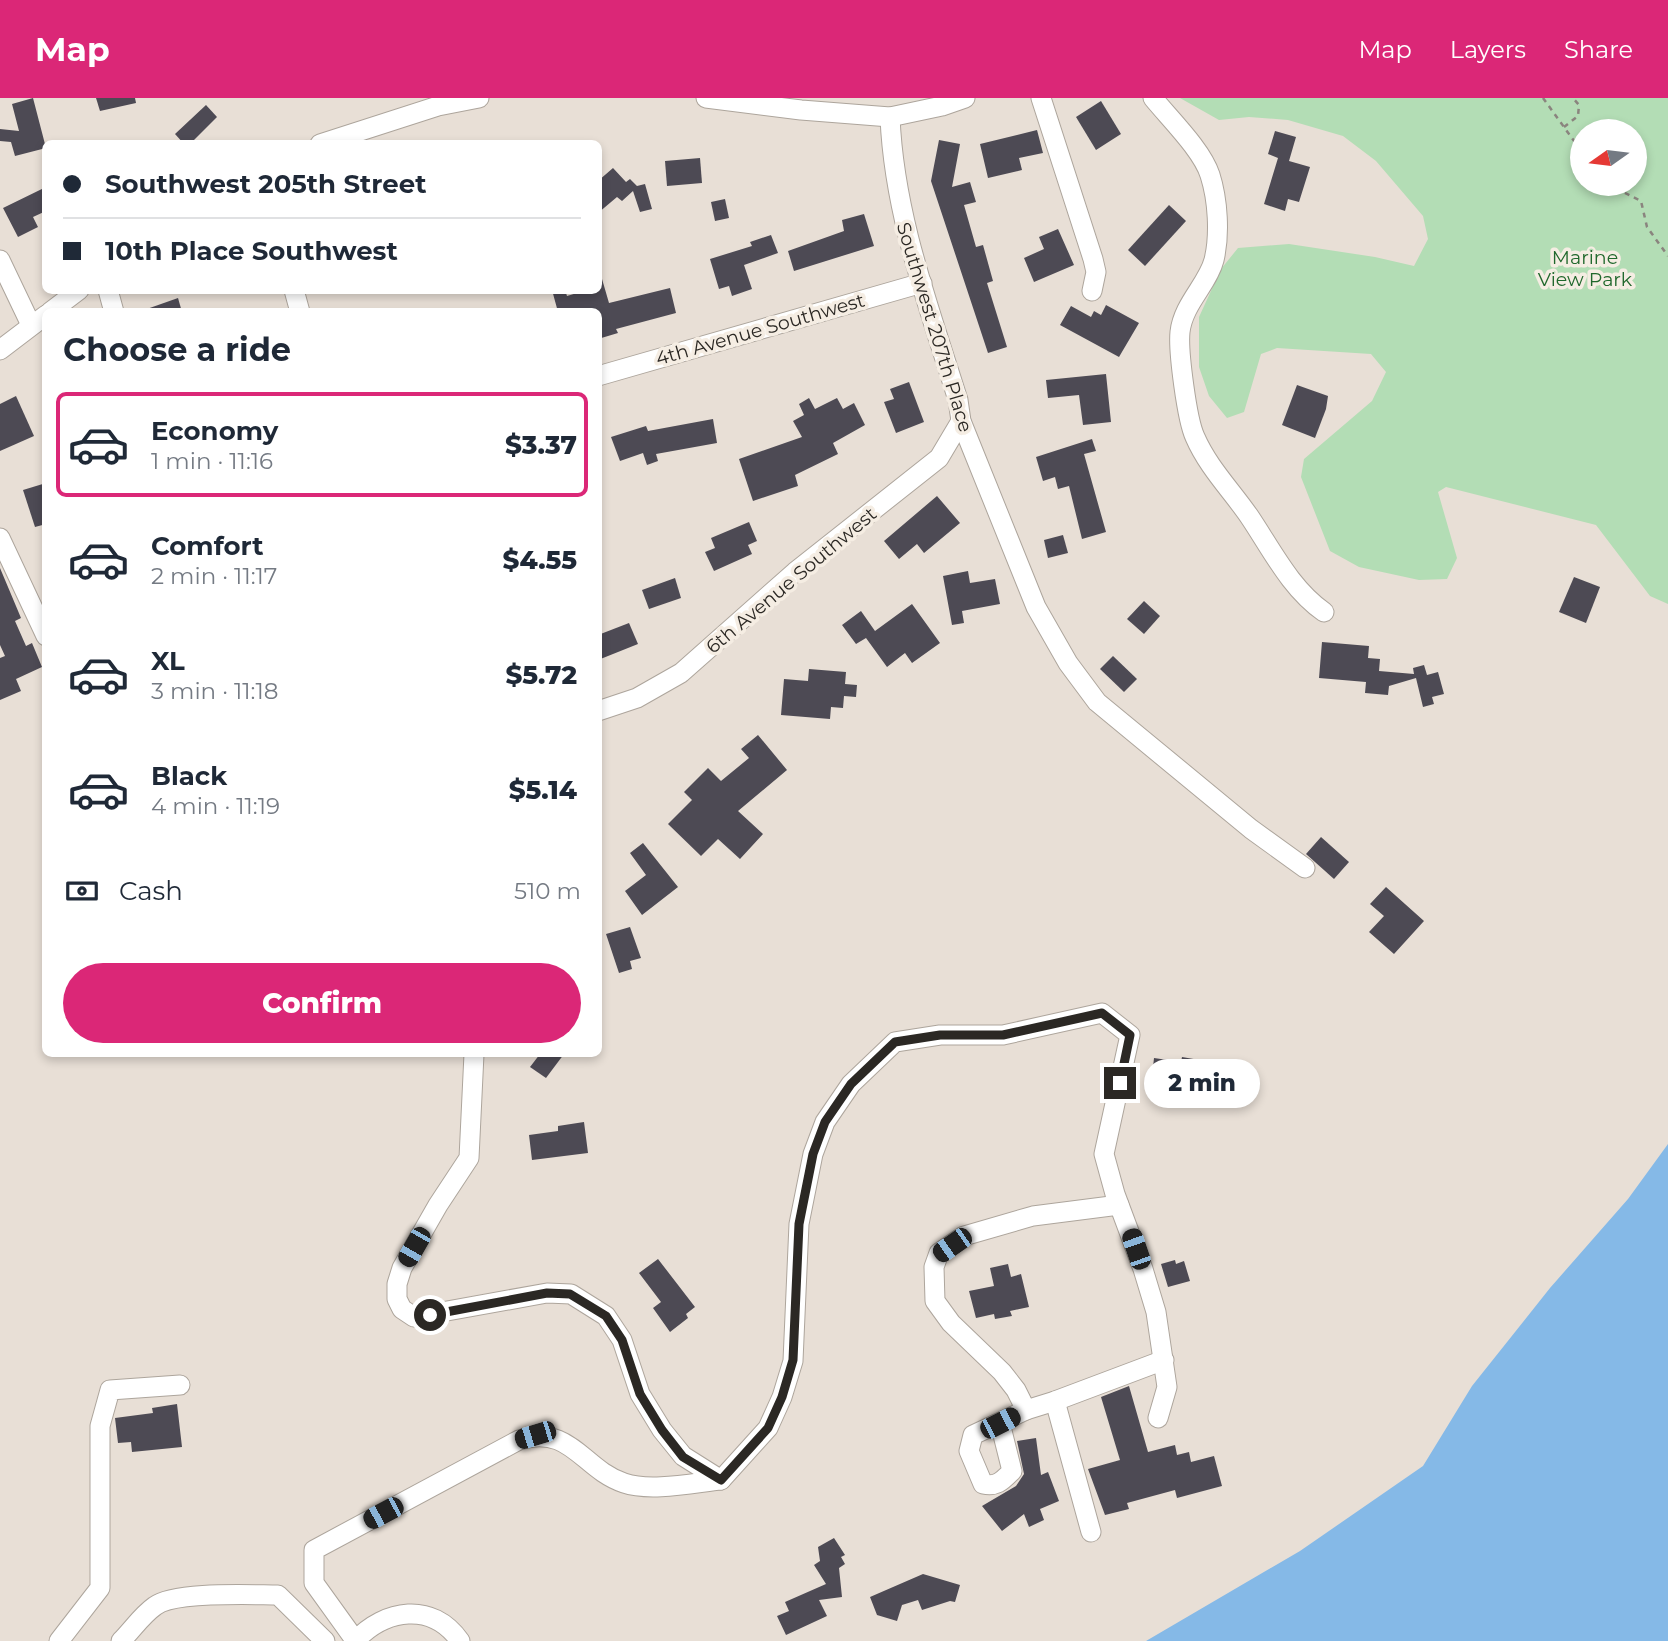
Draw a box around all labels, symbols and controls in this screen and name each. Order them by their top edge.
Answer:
text: Map [35,29,110,69]
text: Map [1358,35,1412,64]
text: Layers [1450,35,1526,64]
text: Share [1564,35,1633,64]
north arrow [1570,119,1647,196]
map controls [1570,119,1647,196]
text: Southwest 205th Street [105,168,426,200]
street label: Southwest 207th Place [892,219,977,435]
text: 10th Place Southwest [105,235,398,267]
park label: Marine View Park [1538,246,1633,291]
street label: 4th Avenue Southwest [653,289,868,370]
text: Choose a ride [63,330,291,369]
icon: car [67,413,130,476]
text: Economy [151,415,278,447]
text: $3.37 [505,429,577,461]
text: 1 min · 11:16 [151,447,273,475]
street label: 6th Avenue Southwest [701,502,881,658]
icon: car [67,528,130,591]
text: Comfort [151,530,263,562]
text: $4.55 [502,544,577,576]
text: 2 min · 11:17 [151,562,277,590]
icon: car [67,643,130,706]
text: XL [151,645,185,677]
text: $5.72 [506,659,577,691]
text: 3 min · 11:18 [151,677,278,705]
icon: car [67,758,130,821]
text: Black [151,760,227,792]
text: $5.14 [509,774,577,806]
text: 4 min · 11:19 [151,792,280,820]
icon: cash [63,872,101,910]
text: Cash [119,875,183,907]
text: 510 m [514,877,581,905]
button: Confirm [63,963,581,1043]
callout: 2 min [1144,1058,1260,1108]
route end [1104,1067,1136,1099]
text: 2 min [1168,1069,1236,1097]
car [395,1224,434,1270]
car [929,1224,976,1266]
car [1120,1226,1153,1272]
route start [414,1299,446,1331]
car [977,1404,1024,1442]
car [512,1419,559,1451]
car [360,1494,407,1532]

